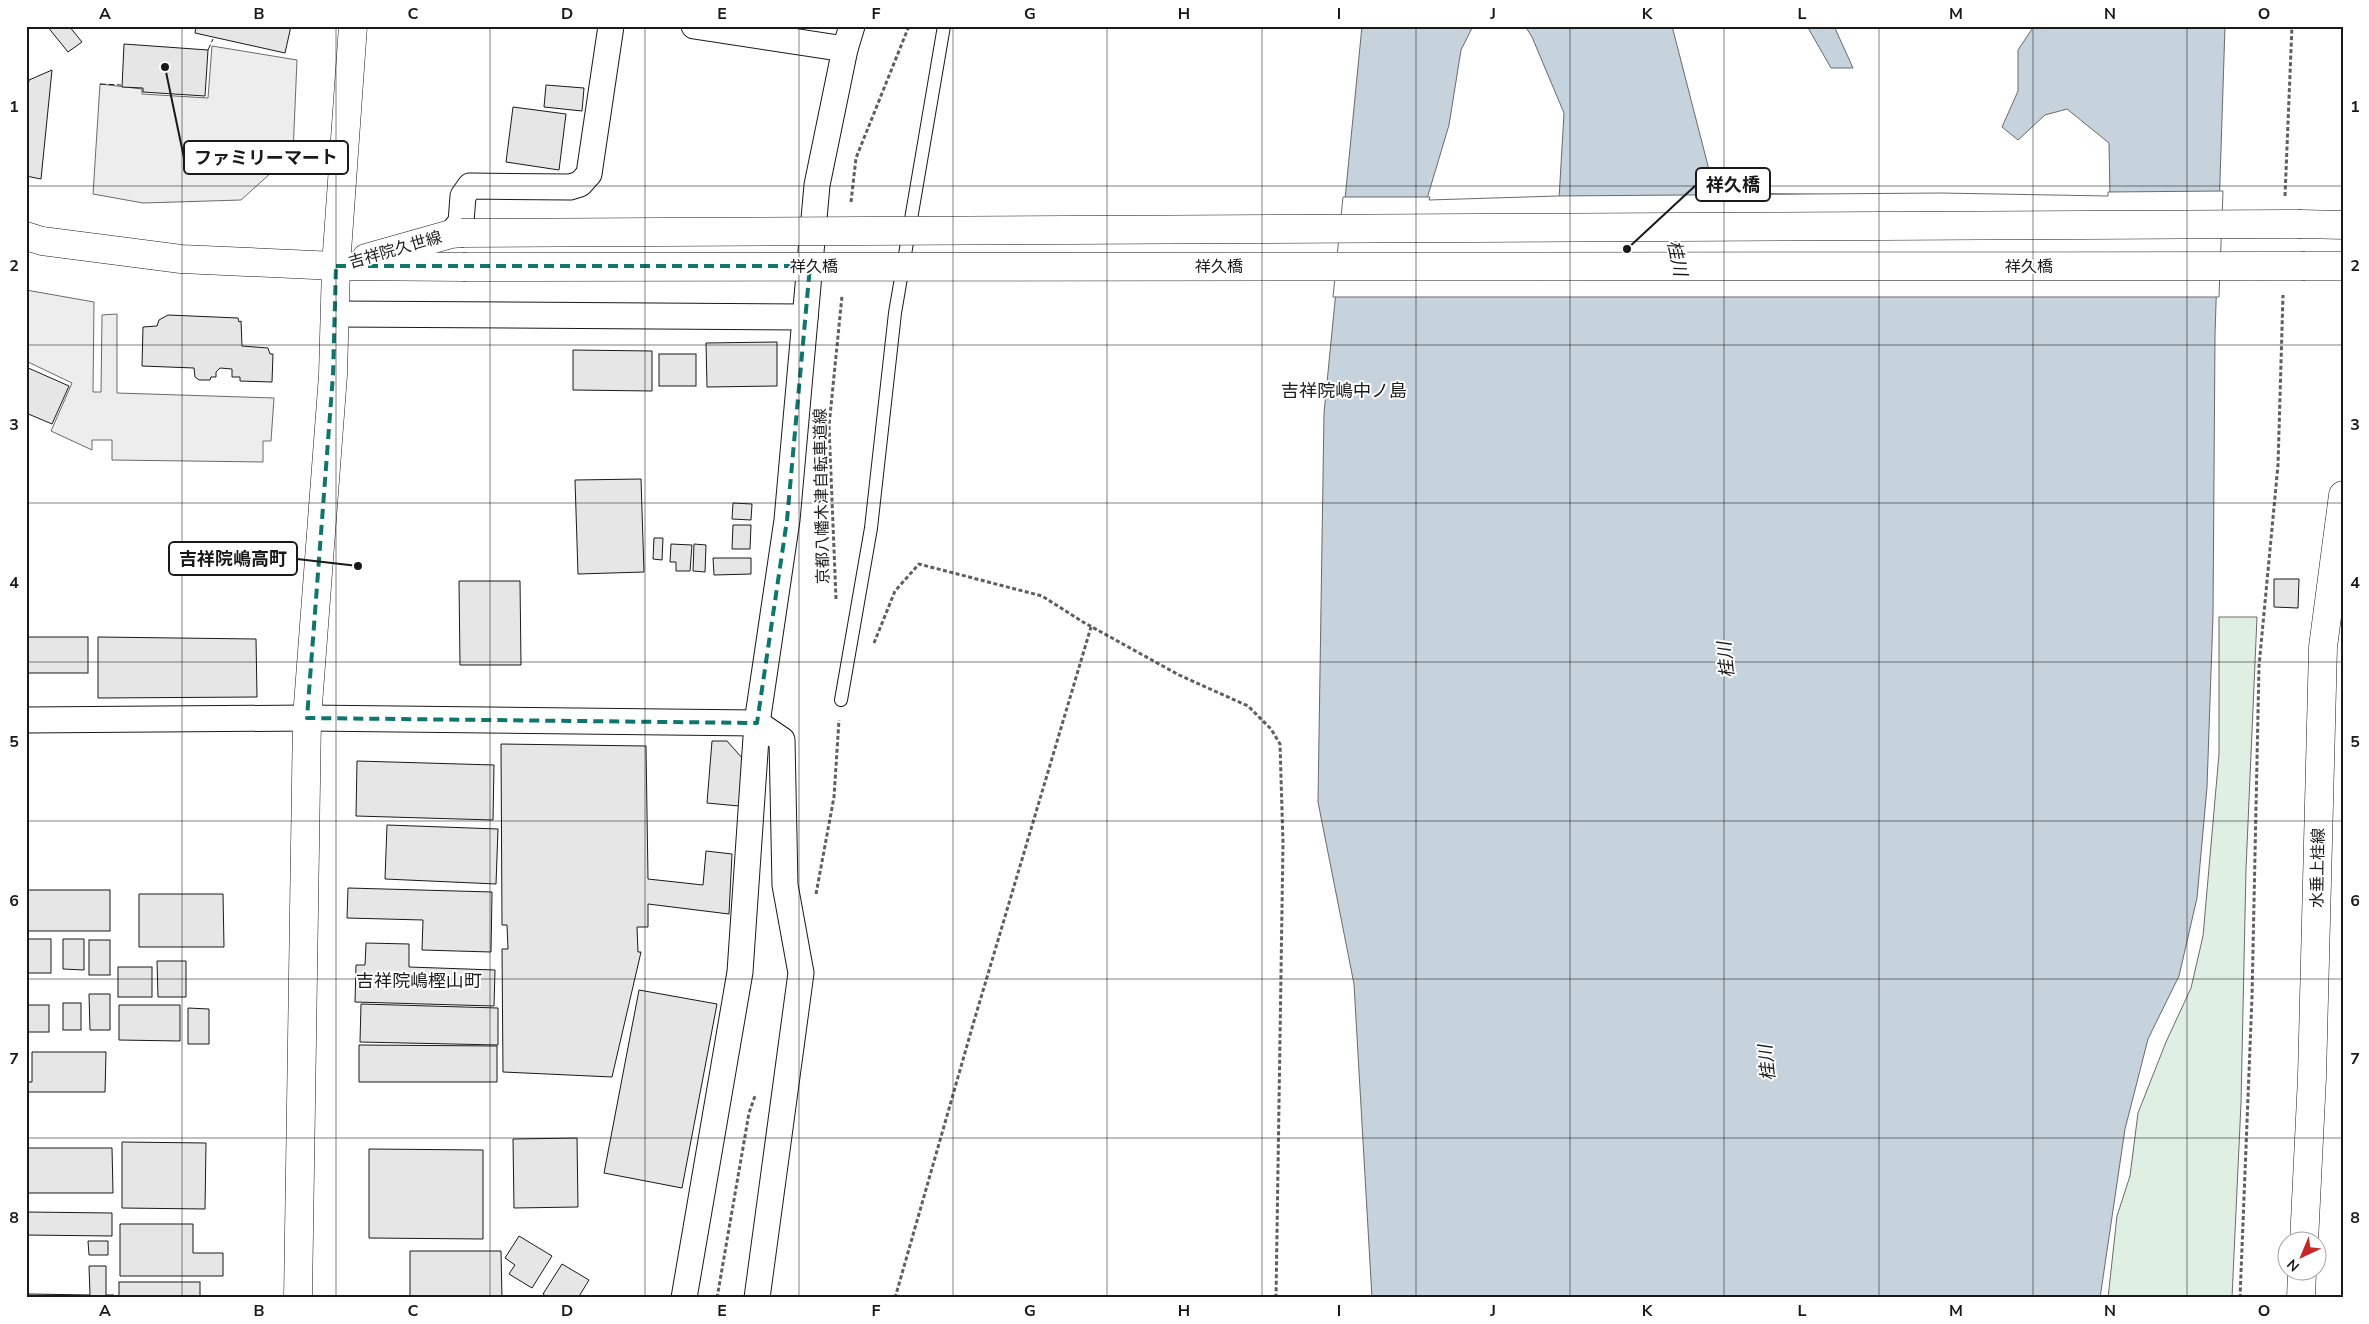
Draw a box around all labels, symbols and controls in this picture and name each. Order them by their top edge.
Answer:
text: A [99,3,111,25]
text: B [253,3,265,25]
text: C [408,3,419,25]
text: D [561,3,573,25]
text: E [717,3,727,25]
text: F [872,3,881,25]
text: G [1024,3,1036,25]
text: H [1178,3,1190,25]
text: I [1337,3,1341,25]
text: J [1489,3,1496,25]
text: K [1642,3,1654,25]
text: L [1798,3,1807,25]
text: M [1949,3,1963,25]
text: N [2104,3,2116,25]
text: O [2258,3,2270,25]
text: 1 [9,96,19,118]
text: 1 [2350,96,2360,118]
callout: ファミリーマート [184,141,348,174]
text: ファミリーマート [194,146,338,170]
callout: 祥久橋 [1696,168,1770,201]
text: 祥久橋 [1706,173,1760,197]
street label: 吉祥院久世線 [346,226,444,274]
water label: 桂川 [1662,238,1693,280]
text: 2 [9,255,19,277]
text: 2 [2350,255,2360,277]
street label: 祥久橋 [790,256,838,278]
street label: 祥久橋 [1195,256,1243,278]
street label: 祥久橋 [2005,256,2053,278]
district label: 吉祥院嶋中ノ島 [1281,379,1407,403]
street label: 京都八幡木津自転車道線 [809,408,835,584]
text: 3 [9,414,19,436]
text: 3 [2350,414,2360,436]
callout: 吉祥院嶋高町 [169,542,297,575]
text: 吉祥院嶋高町 [179,547,287,571]
text: 4 [9,572,19,594]
text: 4 [2350,572,2360,594]
water label: 桂川 [1712,639,1740,679]
text: 5 [9,731,19,753]
text: 5 [2350,731,2360,753]
street label: 水垂上桂線 [2306,828,2330,908]
text: 6 [9,890,19,912]
text: 6 [2350,890,2360,912]
district label: 吉祥院嶋樫山町 [356,969,482,993]
water label: 桂川 [1753,1042,1781,1082]
text: 7 [9,1048,19,1070]
text: 7 [2350,1048,2360,1070]
text: 8 [9,1207,19,1229]
text: 8 [2350,1207,2360,1229]
north arrow [2276,1232,2326,1282]
text: N [2283,1255,2304,1275]
text: A [99,1300,111,1322]
text: B [253,1300,265,1322]
text: C [408,1300,419,1322]
text: D [561,1300,573,1322]
text: E [717,1300,727,1322]
text: F [872,1300,881,1322]
text: G [1024,1300,1036,1322]
text: H [1178,1300,1190,1322]
text: I [1337,1300,1341,1322]
text: J [1489,1300,1496,1322]
text: K [1642,1300,1654,1322]
text: L [1798,1300,1807,1322]
text: M [1949,1300,1963,1322]
text: N [2104,1300,2116,1322]
text: O [2258,1300,2270,1322]

